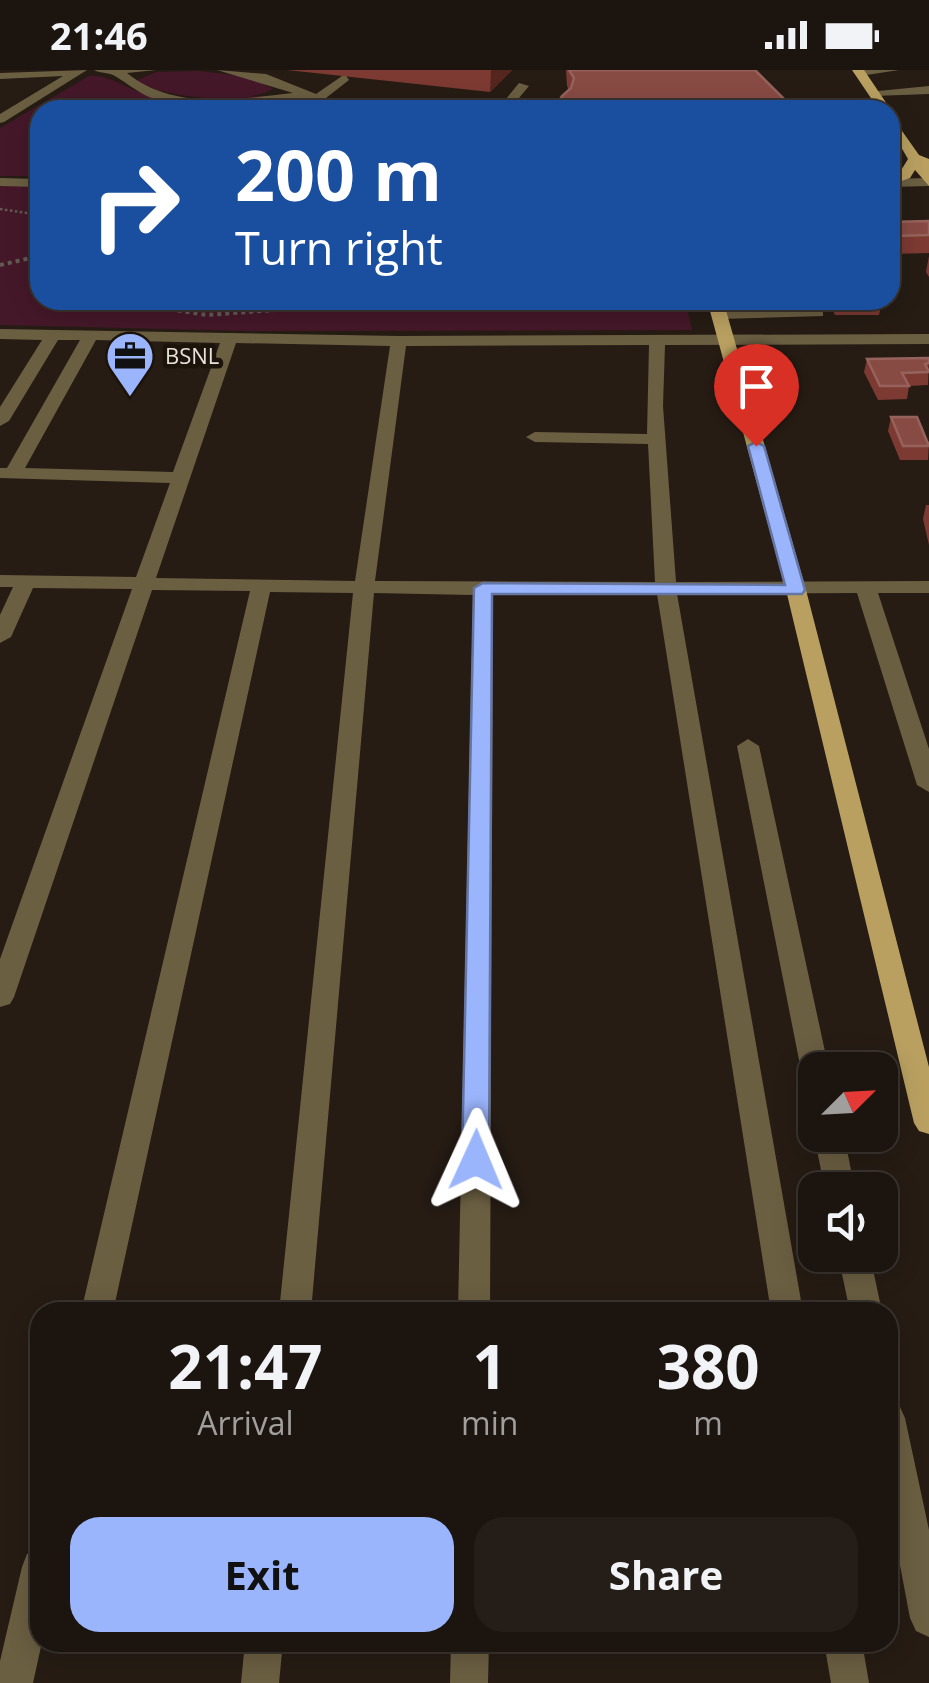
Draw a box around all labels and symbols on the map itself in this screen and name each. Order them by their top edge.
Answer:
office icon: BSNL [104,330,156,398]
place label: BSNL [165,340,219,370]
pin [714,344,799,447]
north arrow [798,1052,898,1152]
position arrow [424,1108,528,1212]

